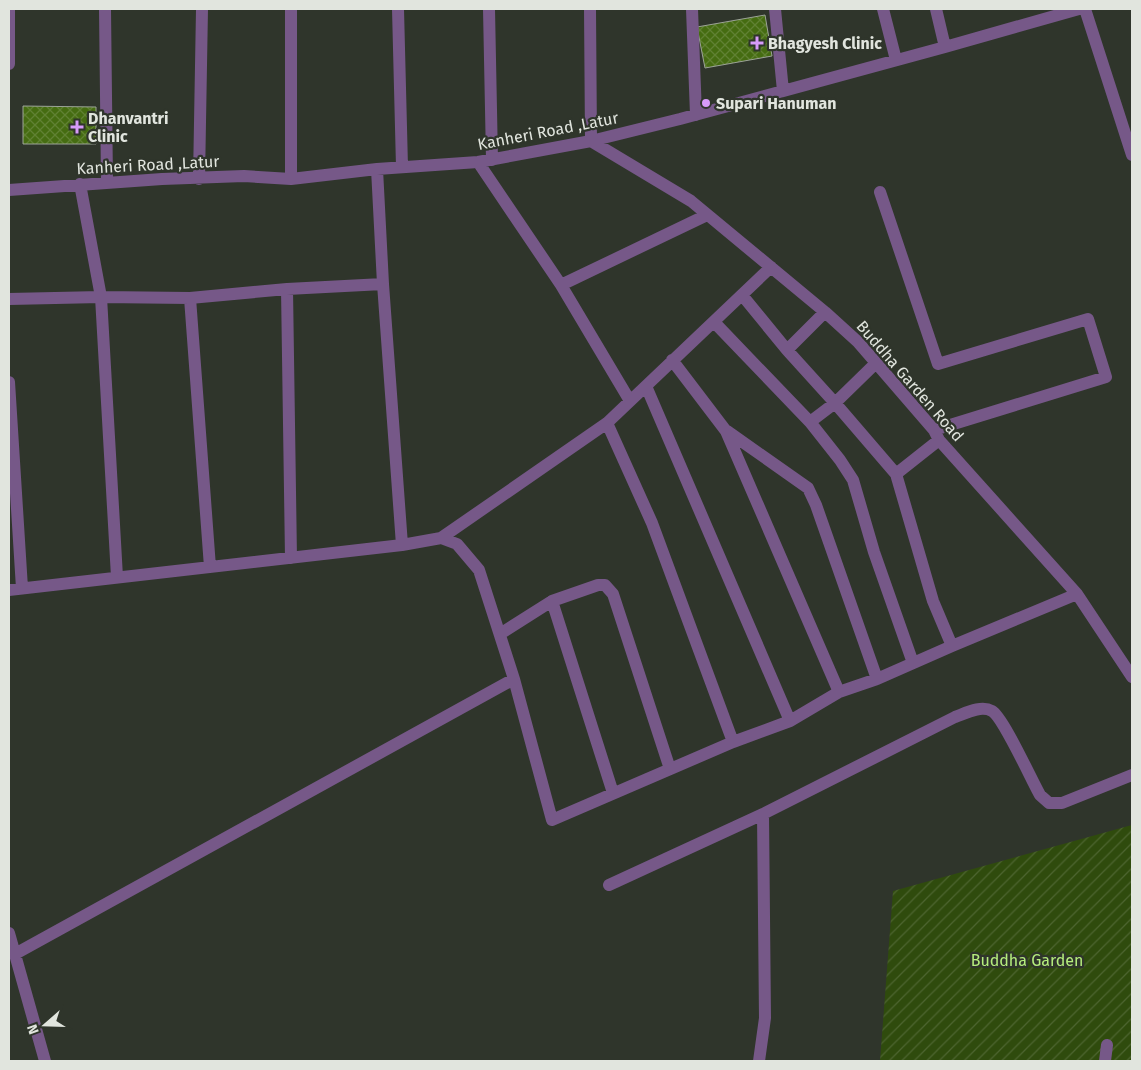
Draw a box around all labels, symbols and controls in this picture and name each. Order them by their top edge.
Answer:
place label: Bhagyesh Clinic [768,34,882,53]
marker: Bhagyesh Clinic [750,36,764,50]
place label: Supari Hanuman [716,94,837,113]
marker: Supari Hanuman [700,97,712,109]
street label: Kanheri Road ,Latur [476,108,621,154]
place label: Dhanvantri Clinic [88,109,169,146]
marker: Dhanvantri Clinic [70,120,84,134]
street label: Kanheri Road ,Latur [76,152,221,178]
street label: Buddha Garden Road [852,317,968,445]
park label: Buddha Garden [971,951,1083,970]
north arrow [20,1000,70,1050]
text: N [24,1022,43,1037]

